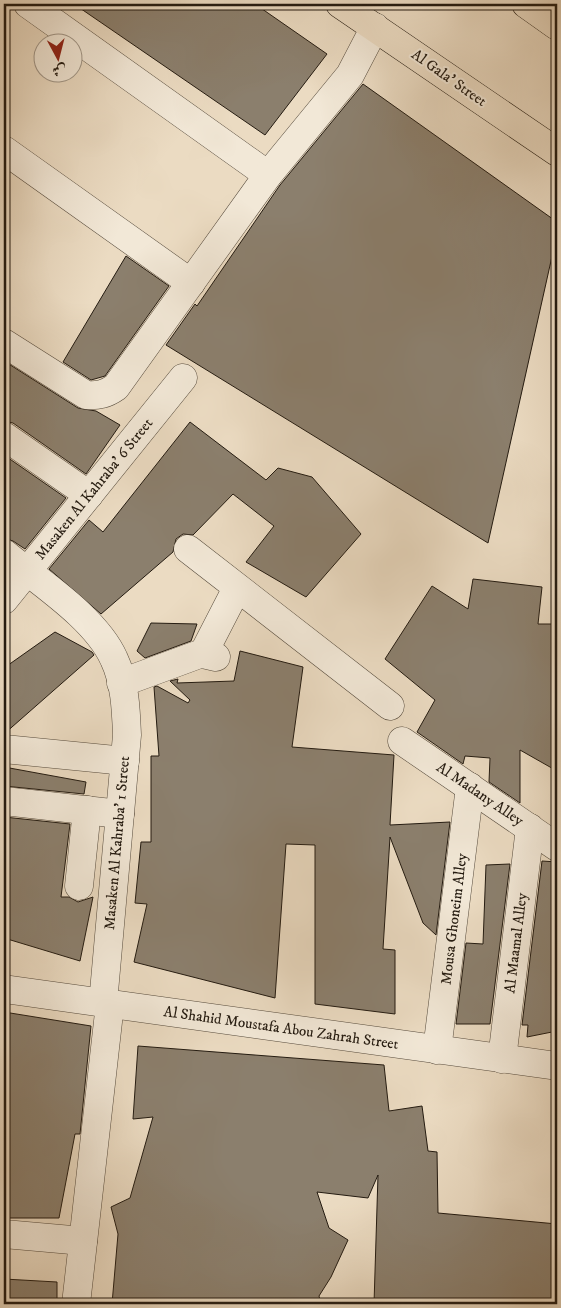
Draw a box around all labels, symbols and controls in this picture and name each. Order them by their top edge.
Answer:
north arrow [32,32,82,82]
street label: Al Gala' Street [408,45,490,111]
text: ش [51,60,67,80]
street label: Masaken Al Kahraba' 6 Street [31,414,157,564]
street label: Masaken Al Kahraba' 1 Street [100,755,134,931]
street label: Al Madany Alley [433,758,528,831]
street label: Mousa Ghoneim Alley [437,851,472,986]
street label: Al Maamal Alley [500,891,532,994]
street label: Al Shahid Moustafa Abou Zahrah Street [162,1002,400,1054]

